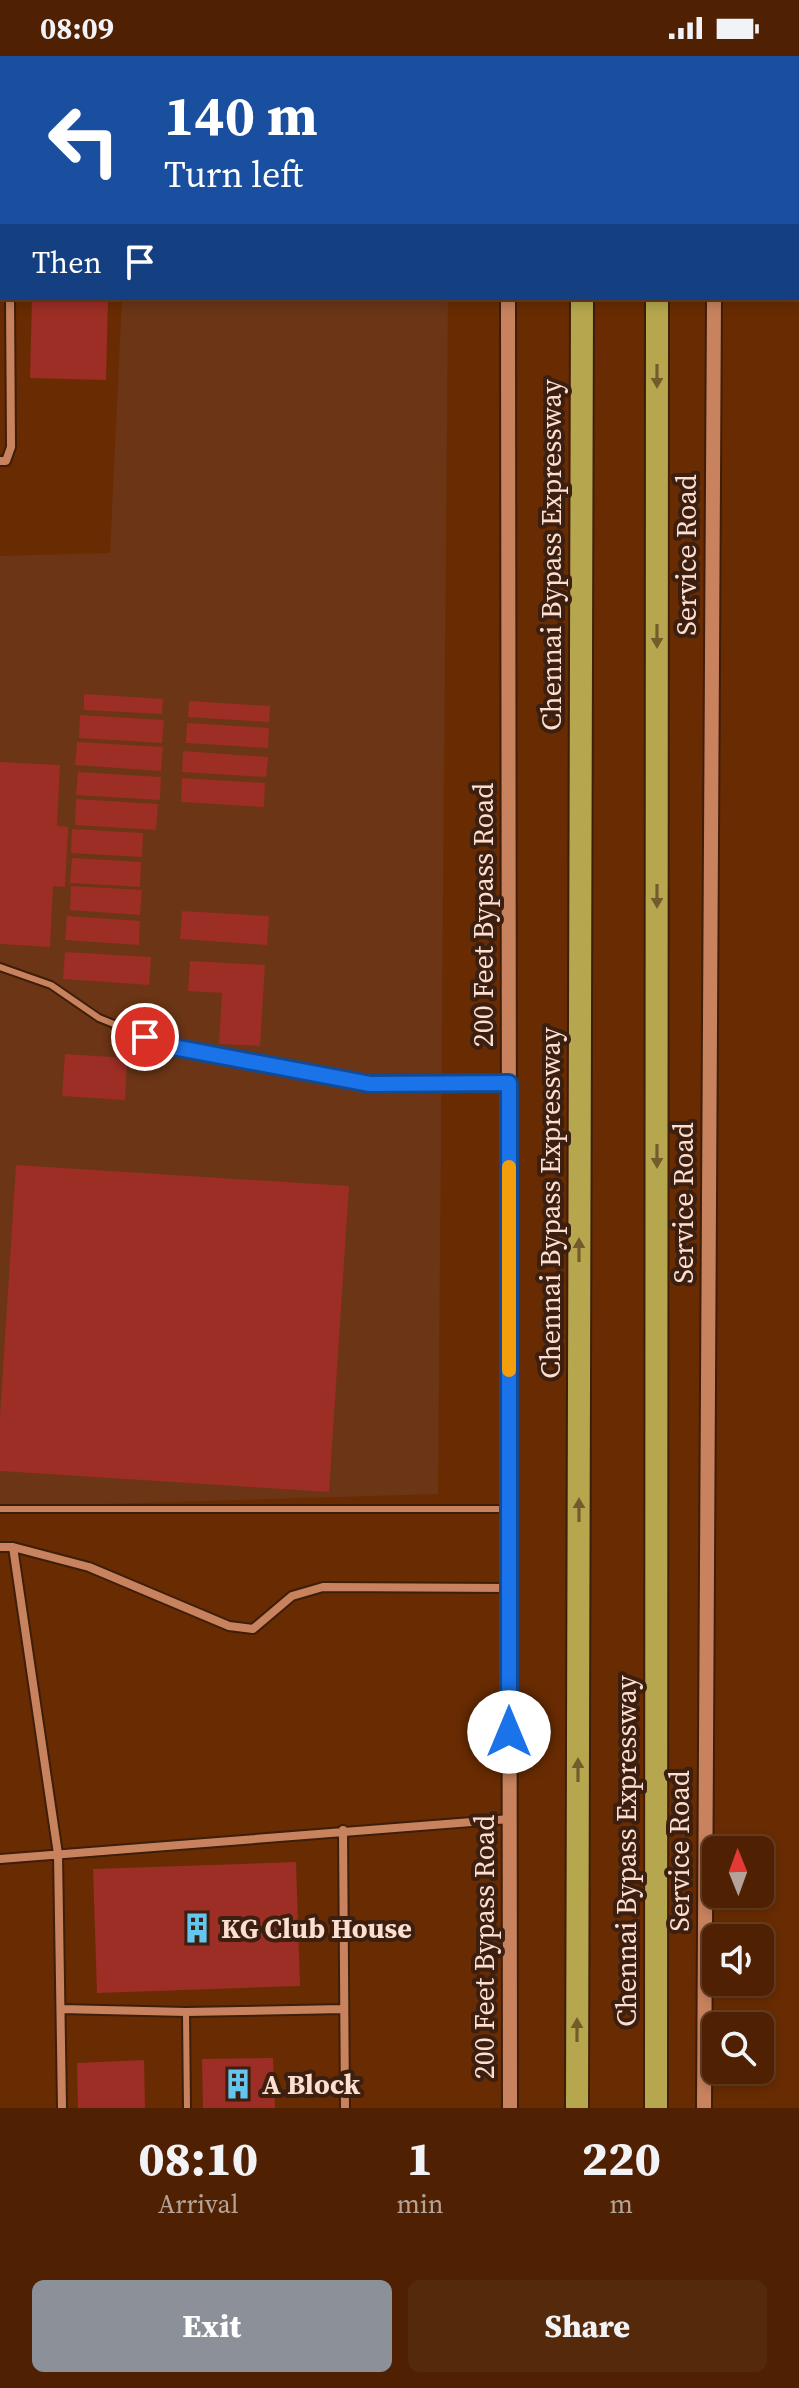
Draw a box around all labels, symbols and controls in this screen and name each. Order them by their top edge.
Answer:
text: 08:09 [40,8,114,49]
text: 140 m [164,77,318,154]
icon: left [32,88,136,192]
text: Turn left [164,150,303,199]
icon: arrive [118,240,162,284]
text: Then [32,242,102,283]
one-way arrow [651,364,663,389]
street label: Chennai Bypass Expressway [532,378,570,731]
street label: Service Road [667,474,705,636]
one-way arrow [651,624,663,649]
street label: 200 Feet Bypass Road [464,783,502,1047]
one-way arrow [651,884,663,909]
pin [111,1003,179,1071]
icon: arrive [123,1015,167,1059]
street label: Chennai Bypass Expressway [531,1026,569,1379]
street label: Service Road [664,1122,702,1284]
one-way arrow [651,1144,663,1169]
one-way arrow [573,1237,585,1262]
one-way arrow [573,1497,585,1522]
street label: Chennai Bypass Expressway [607,1674,645,2027]
position arrow [467,1690,551,1774]
one-way arrow [572,1757,584,1782]
street label: Service Road [660,1770,698,1932]
street label: 200 Feet Bypass Road [465,1815,503,2079]
north arrow [702,1836,774,1908]
map controls [702,1836,774,2084]
place label: KG Club House [221,1909,412,1947]
building icon: KG Club House [180,1911,214,1945]
button: sound [702,1924,774,1996]
button: search [702,2012,774,2084]
one-way arrow [571,2017,583,2042]
place label: A Block [262,2065,361,2103]
building icon: A Block [221,2067,255,2101]
text: 08:10 [138,2125,258,2191]
text: 1 [407,2125,433,2191]
text: 220 [582,2125,661,2191]
text: Arrival [158,2186,238,2222]
text: min [396,2186,443,2222]
text: m [609,2186,633,2222]
button: Exit [32,2280,392,2372]
button: Share [408,2280,767,2372]

